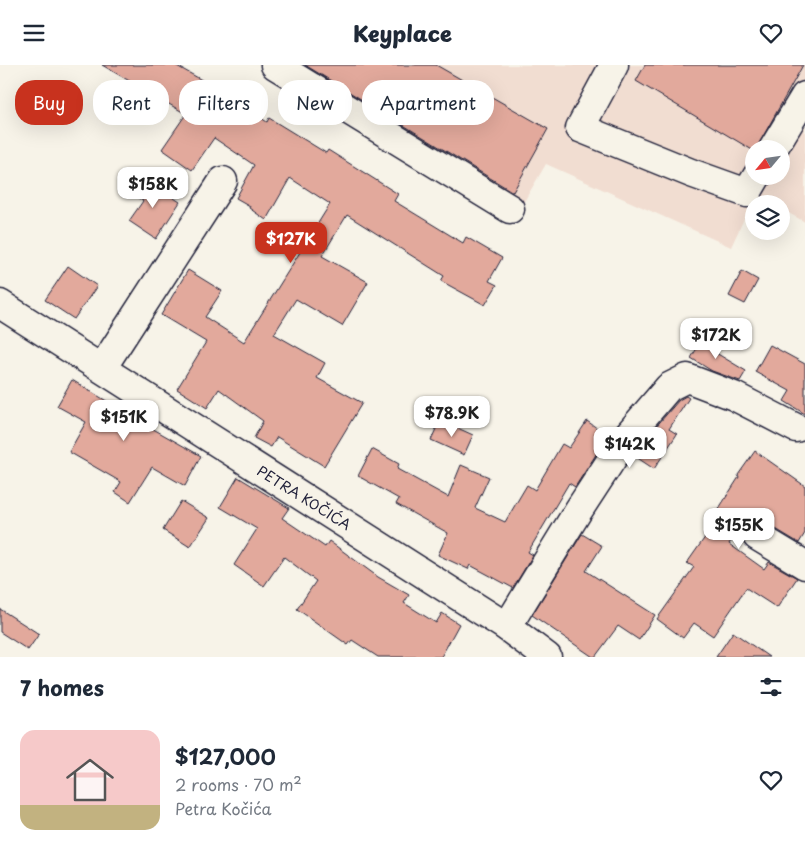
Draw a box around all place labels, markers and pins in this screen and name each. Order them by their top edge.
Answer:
pin: $158K [118,167,188,209]
pin: $127K [256,221,326,264]
pin: $172K [681,317,751,360]
pin: $78.9K [411,395,493,438]
pin: $151K [89,399,159,442]
pin: $142K [595,427,665,469]
pin: $155K [704,507,774,550]

